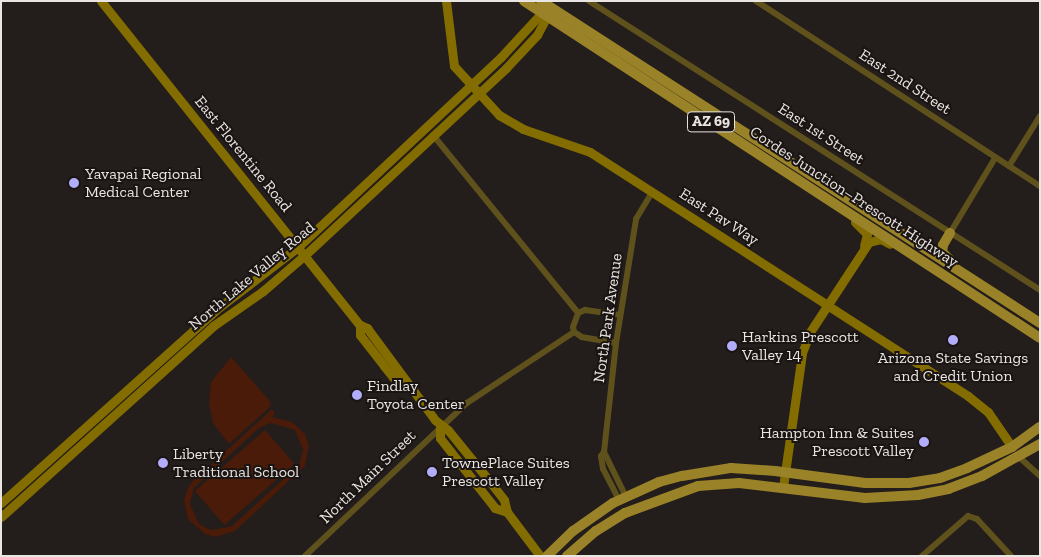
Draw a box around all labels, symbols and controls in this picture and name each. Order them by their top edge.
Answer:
street label: East 2nd Street [855,45,955,119]
street label: East Florentine Road [190,92,296,216]
street label: East 1st Street [774,99,868,169]
road number: AZ 69 [686,110,736,134]
street label: Cordes Junction–Prescott Highway [746,122,962,272]
place label: Yavapai Regional Medical Center [85,164,201,202]
marker: Yavapai Regional Medical Center [67,176,81,190]
street label: East Pav Way [675,184,763,250]
street label: North Lake Valley Road [185,217,319,335]
street label: North Park Avenue [589,252,627,384]
place label: Harkins Prescott Valley 14 [742,327,859,365]
marker: Arizona State Savings and Credit Union [947,334,959,346]
marker: Harkins Prescott Valley 14 [726,340,738,352]
place label: Arizona State Savings and Credit Union [878,348,1028,386]
place label: Findlay Toyota Center [367,376,465,414]
marker: Findlay Toyota Center [351,389,363,401]
place label: Hampton Inn & Suites Prescott Valley [760,423,914,461]
street label: North Main Street [316,426,420,528]
marker: Hampton Inn & Suites Prescott Valley [918,436,930,448]
place label: Liberty Traditional School [173,444,299,482]
place label: TownePlace Suites Prescott Valley [442,453,570,491]
marker: Liberty Traditional School [157,457,169,469]
marker: TownePlace Suites Prescott Valley [426,466,438,478]

